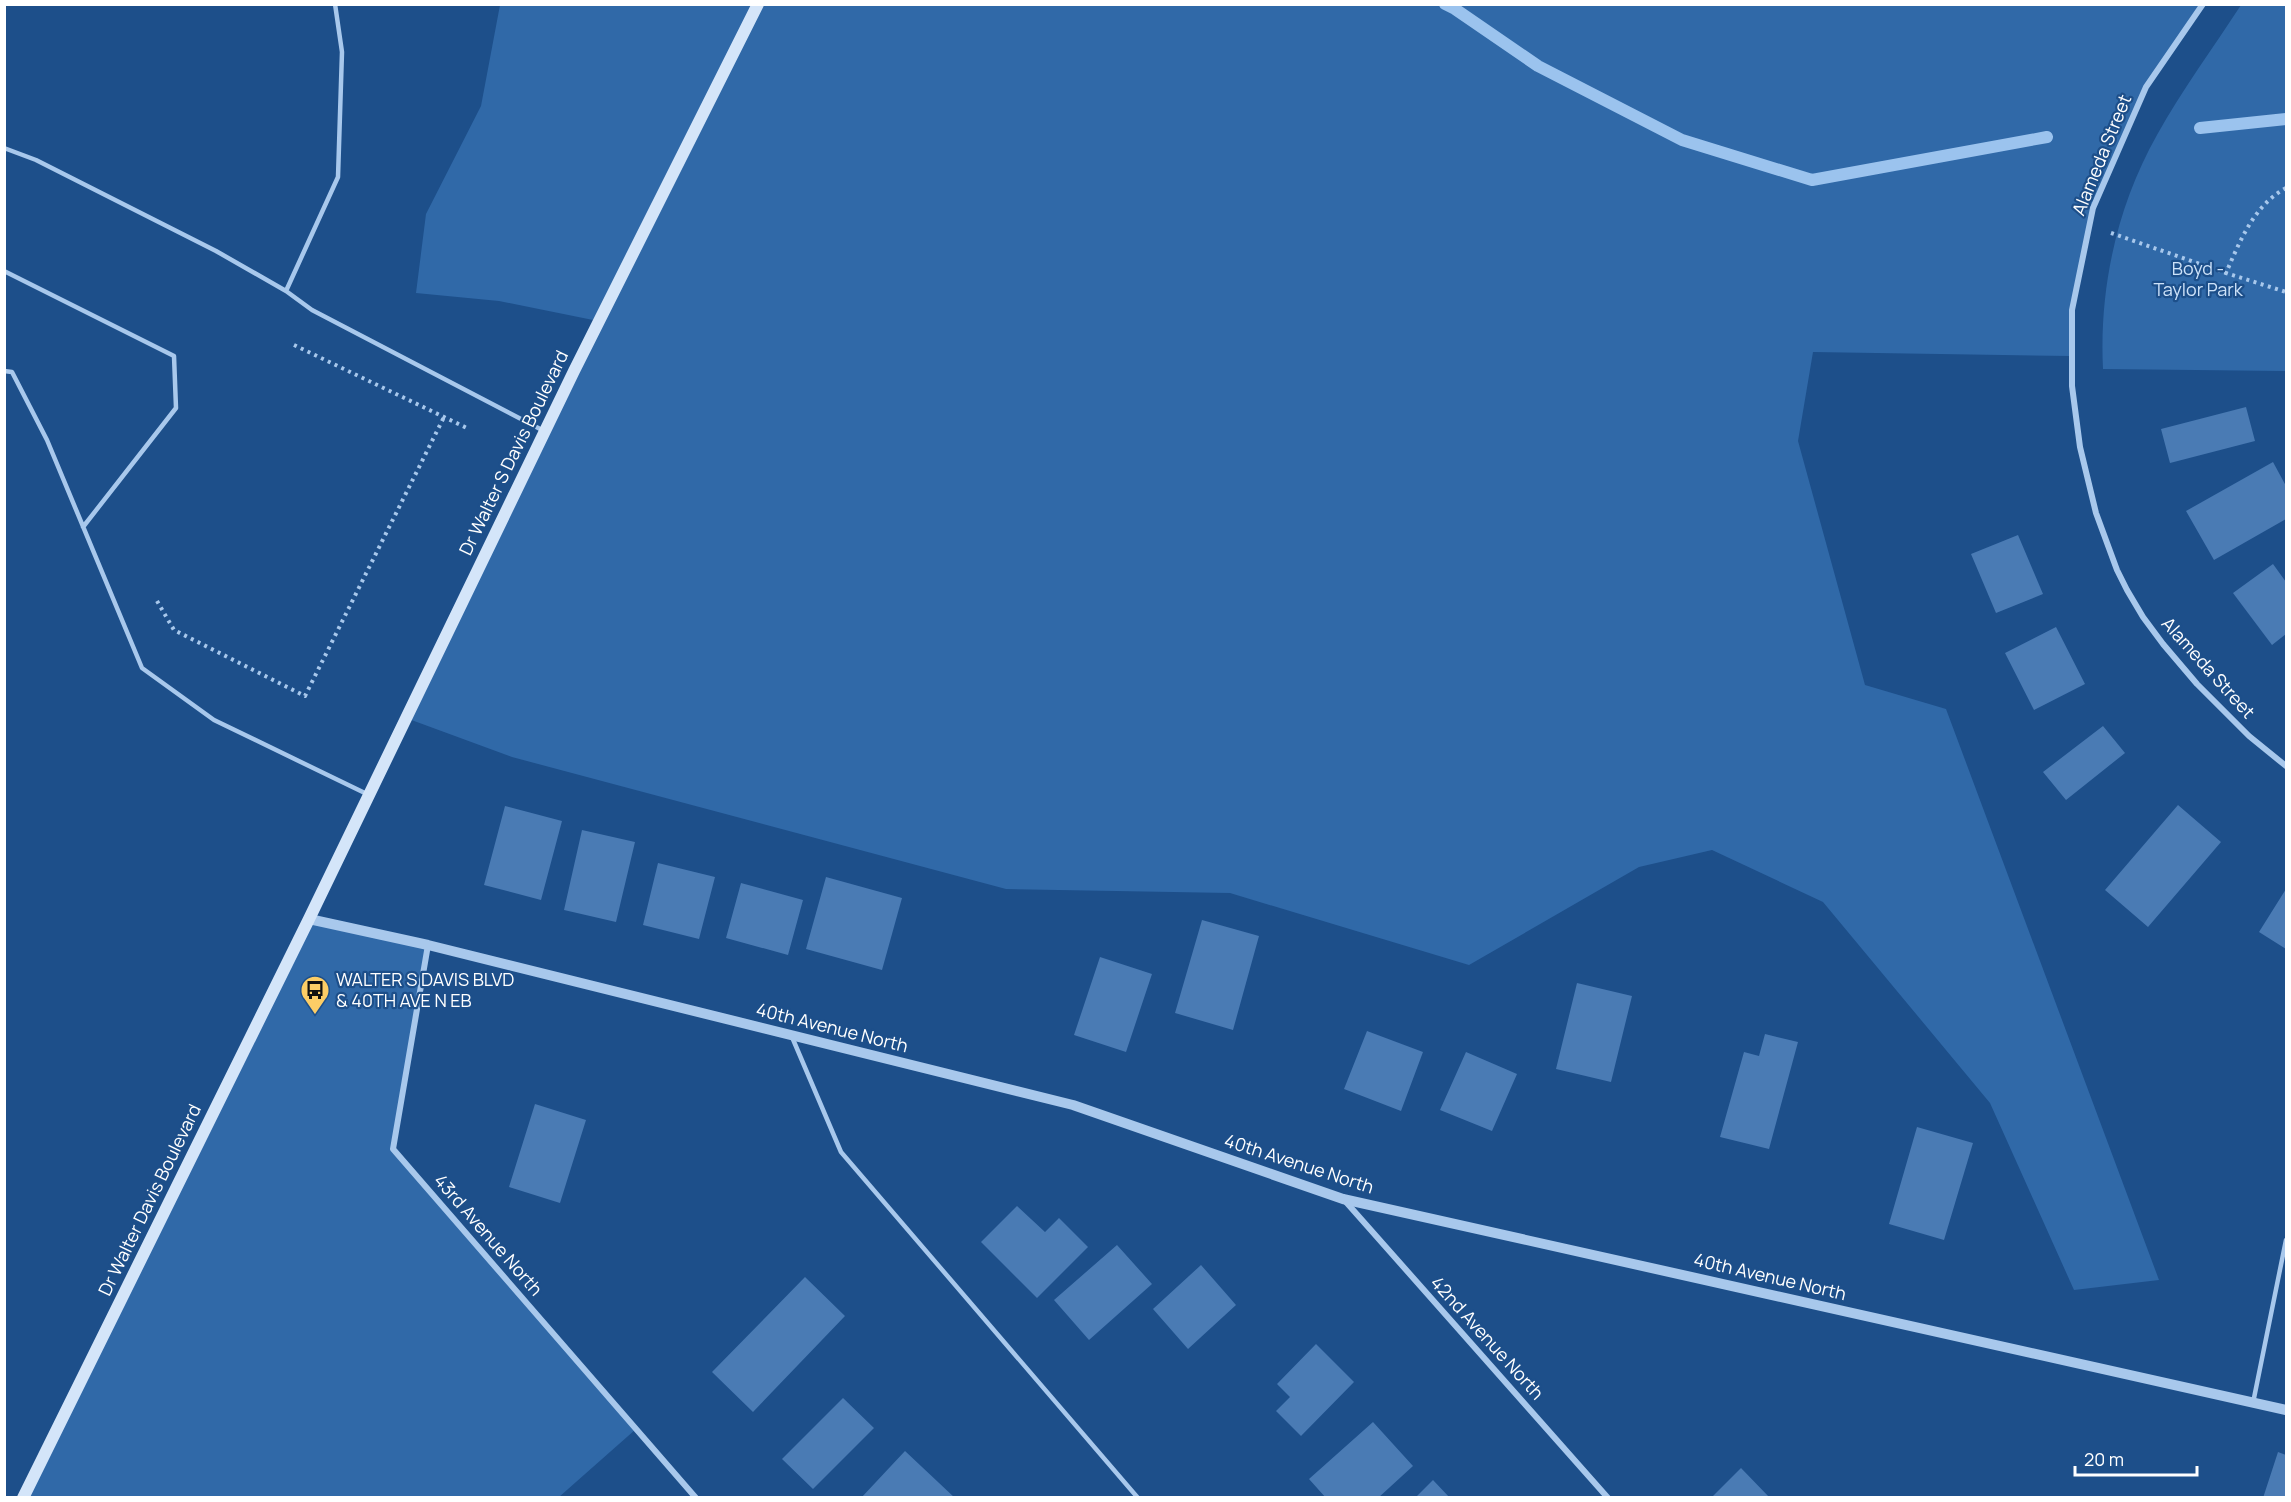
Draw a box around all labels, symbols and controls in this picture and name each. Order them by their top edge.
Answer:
street label: Alameda Street [2066,91,2136,219]
park label: Boyd - Taylor Park [2153,256,2244,301]
street label: Dr Walter S Davis Boulevard [453,346,573,559]
street label: Alameda Street [2157,612,2261,723]
place label: WALTER S DAVIS BLVD & 40TH AVE N EB [336,967,514,1012]
bus stop icon: WALTER S DAVIS BLVD & 40TH AVE N EB [299,974,331,1016]
street label: 40th Avenue North [754,997,911,1058]
street label: Dr Walter Davis Boulevard [92,1100,206,1299]
street label: 40th Avenue North [1222,1128,1377,1199]
street label: 43rd Avenue North [429,1168,548,1300]
street label: 40th Avenue North [1692,1247,1849,1305]
street label: 42nd Avenue North [1426,1270,1550,1404]
scale bar [2075,1439,2196,1477]
text: 20 m [2084,1447,2124,1471]

